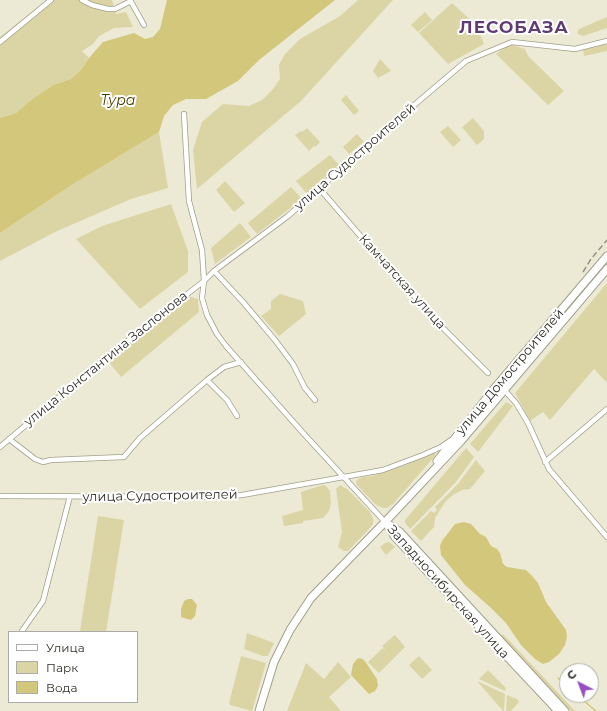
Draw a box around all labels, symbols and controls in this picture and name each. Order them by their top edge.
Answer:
district label: ЛЕСОБАЗА [459,18,569,38]
water label: Тура [101,93,135,109]
street label: улица Судостроителей [291,100,419,214]
street label: Камчатская улица [355,231,449,333]
street label: улица Константина Заслонова [21,288,191,430]
street label: улица Домостроителей [453,306,567,438]
street label: улица Судостроителей [82,487,238,505]
street label: Западносибирская улица [384,522,512,662]
legend [8,631,138,703]
text: Улица [46,640,85,655]
text: Парк [46,660,78,675]
north arrow [559,663,599,703]
text: С [564,667,579,683]
text: Вода [46,680,77,695]

